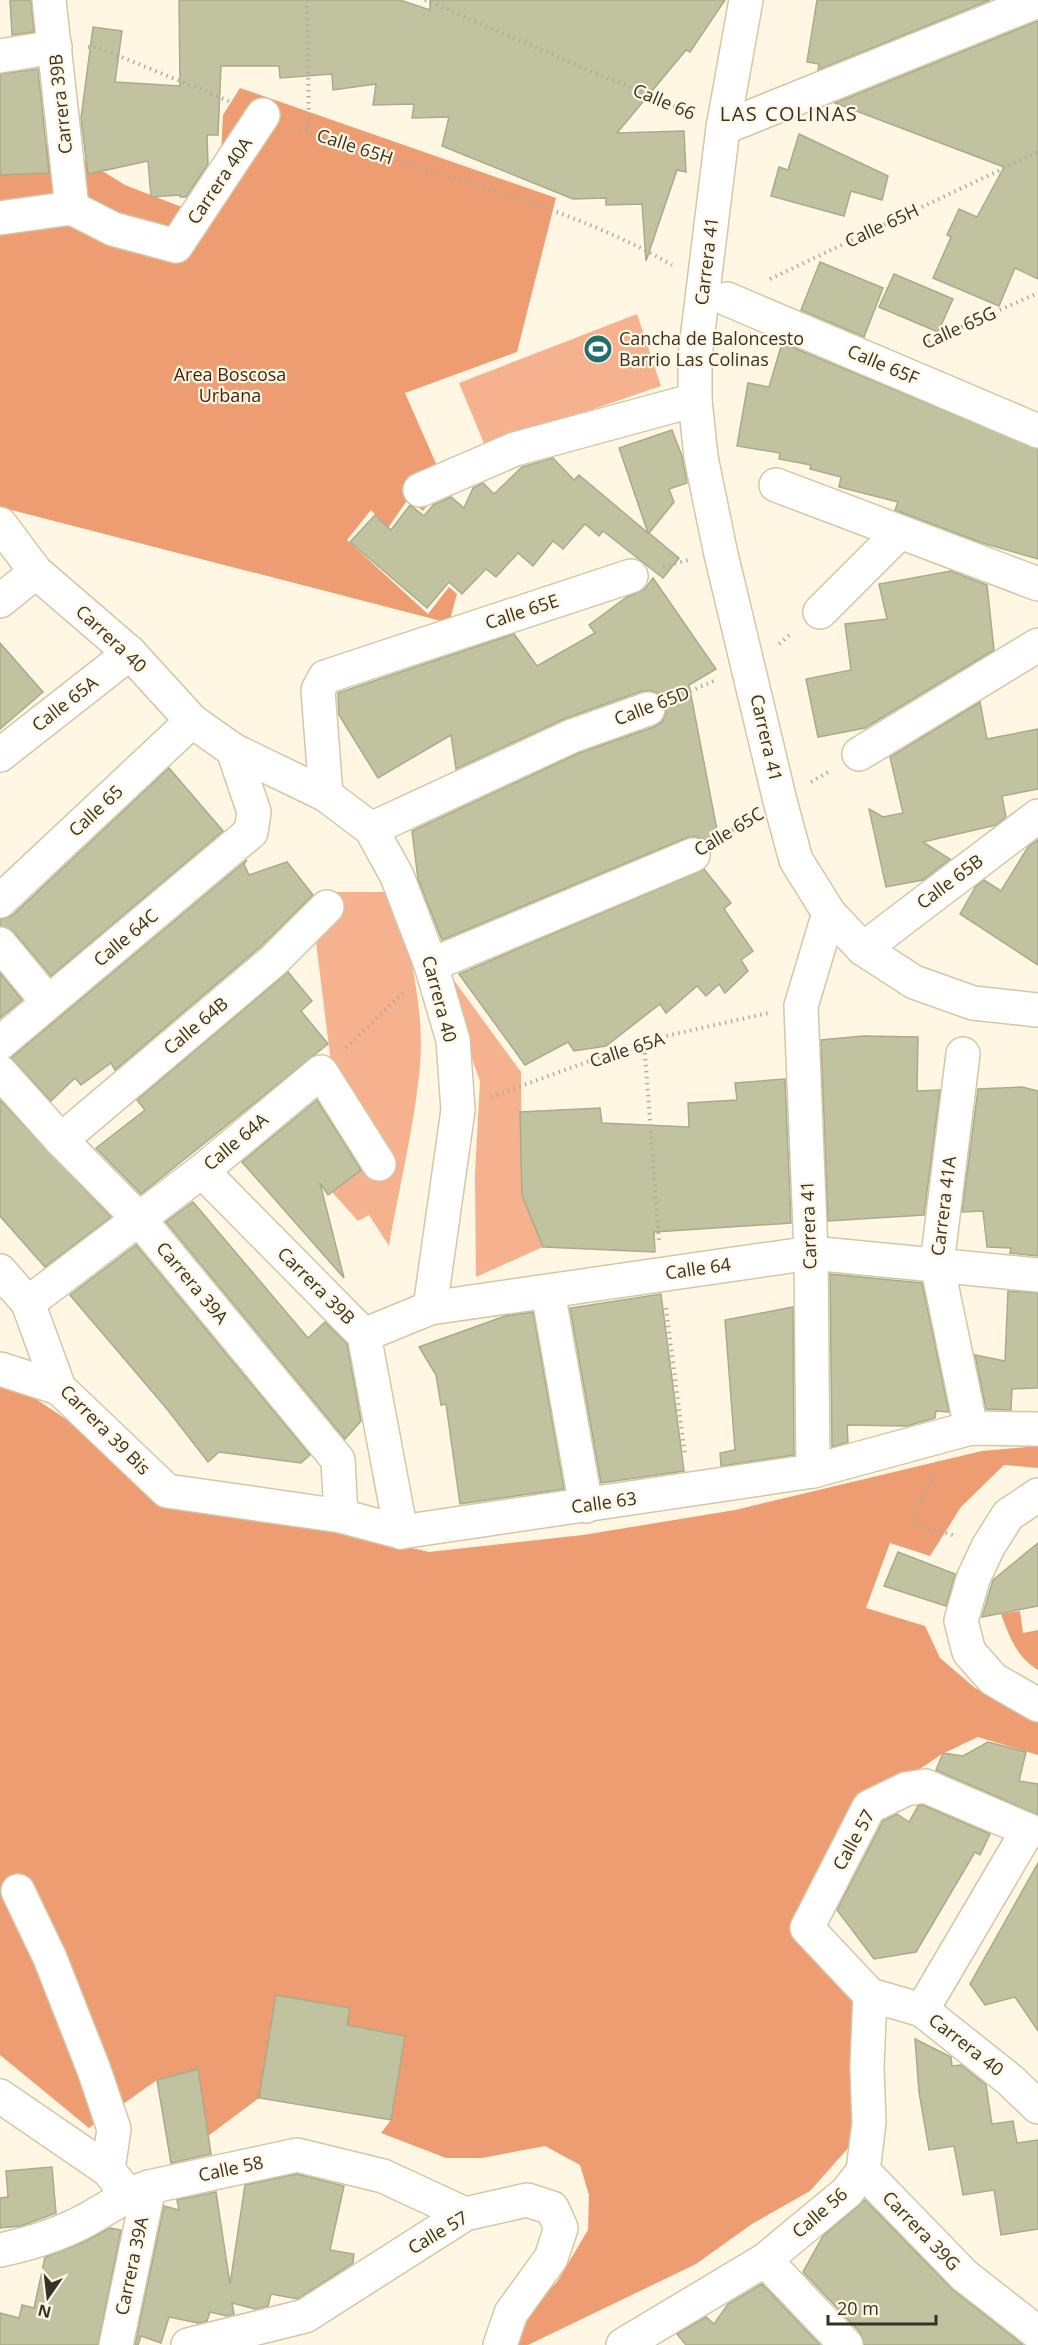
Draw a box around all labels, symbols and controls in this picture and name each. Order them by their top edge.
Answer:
street label: Carrera 39B [43,53,77,155]
street label: Calle 66 [629,77,699,125]
district label: LAS COLINAS [720,100,858,127]
street label: Calle 65H [314,122,397,170]
street label: Carrera 40A [181,132,257,229]
street label: Calle 65H [841,198,922,253]
street label: Carrera 41 [689,215,723,306]
street label: Calle 65G [918,300,1000,354]
place label: Cancha de Baloncesto Barrio Las Colinas [619,326,804,371]
sports icon: Cancha de Baloncesto Barrio Las Colinas [582,333,614,365]
street label: Calle 65F [844,338,923,390]
park label: Area Boscosa Urbana [174,362,286,407]
street label: Calle 65E [482,588,561,634]
street label: Carrera 40 [71,599,152,677]
street label: Calle 65A [27,670,103,736]
street label: Calle 65D [611,680,693,730]
street label: Carrera 41 [745,692,789,784]
street label: Calle 65 [63,779,128,841]
street label: Calle 65C [689,801,768,861]
street label: Calle 65B [911,848,988,914]
street label: Calle 64C [88,903,163,971]
street label: Carrera 40 [417,953,463,1045]
street label: Calle 64B [158,991,233,1059]
street label: Calle 65A [586,1026,668,1072]
street label: Calle 64A [198,1107,273,1175]
street label: Carrera 41A [925,1154,961,1257]
street label: Carrera 41 [794,1180,822,1270]
street label: Carrera 39A [151,1236,235,1329]
street label: Carrera 39B [273,1241,361,1329]
street label: Calle 64 [664,1252,732,1284]
street label: Carrera 39 Bis [55,1379,156,1480]
street label: Calle 63 [570,1486,638,1518]
street label: Calle 57 [827,1805,880,1874]
street label: Carrera 40 [924,2007,1009,2081]
street label: Calle 58 [196,2149,265,2187]
street label: Calle 56 [787,2182,852,2243]
street label: Carrera 39G [878,2185,966,2275]
street label: Calle 57 [403,2205,472,2259]
street label: Carrera 39A [109,2214,153,2317]
north arrow [18,2267,78,2327]
scale bar [828,2288,936,2326]
text: 20 m [837,2296,879,2320]
text: N [35,2299,53,2324]

